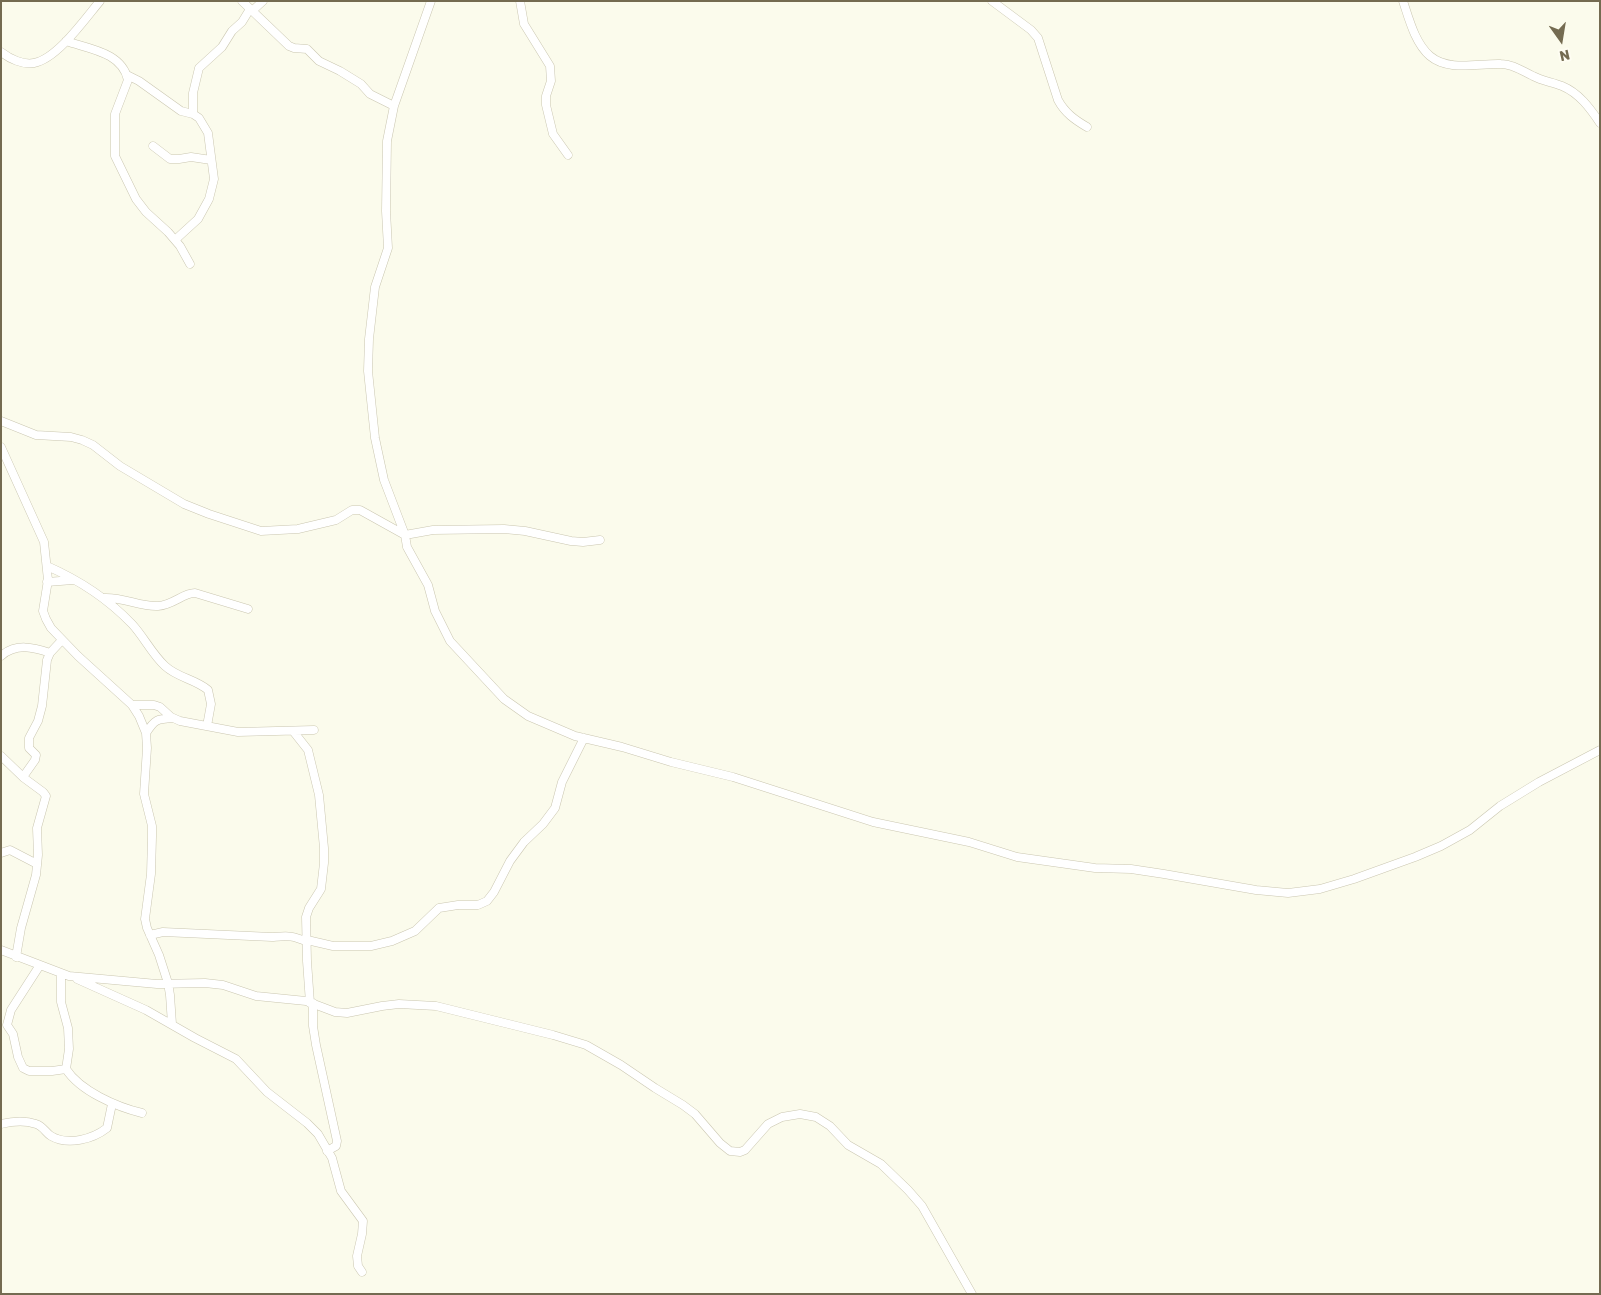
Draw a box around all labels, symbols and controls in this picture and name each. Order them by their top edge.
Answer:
north arrow [1536,15,1586,65]
text: N [1558,46,1571,65]

